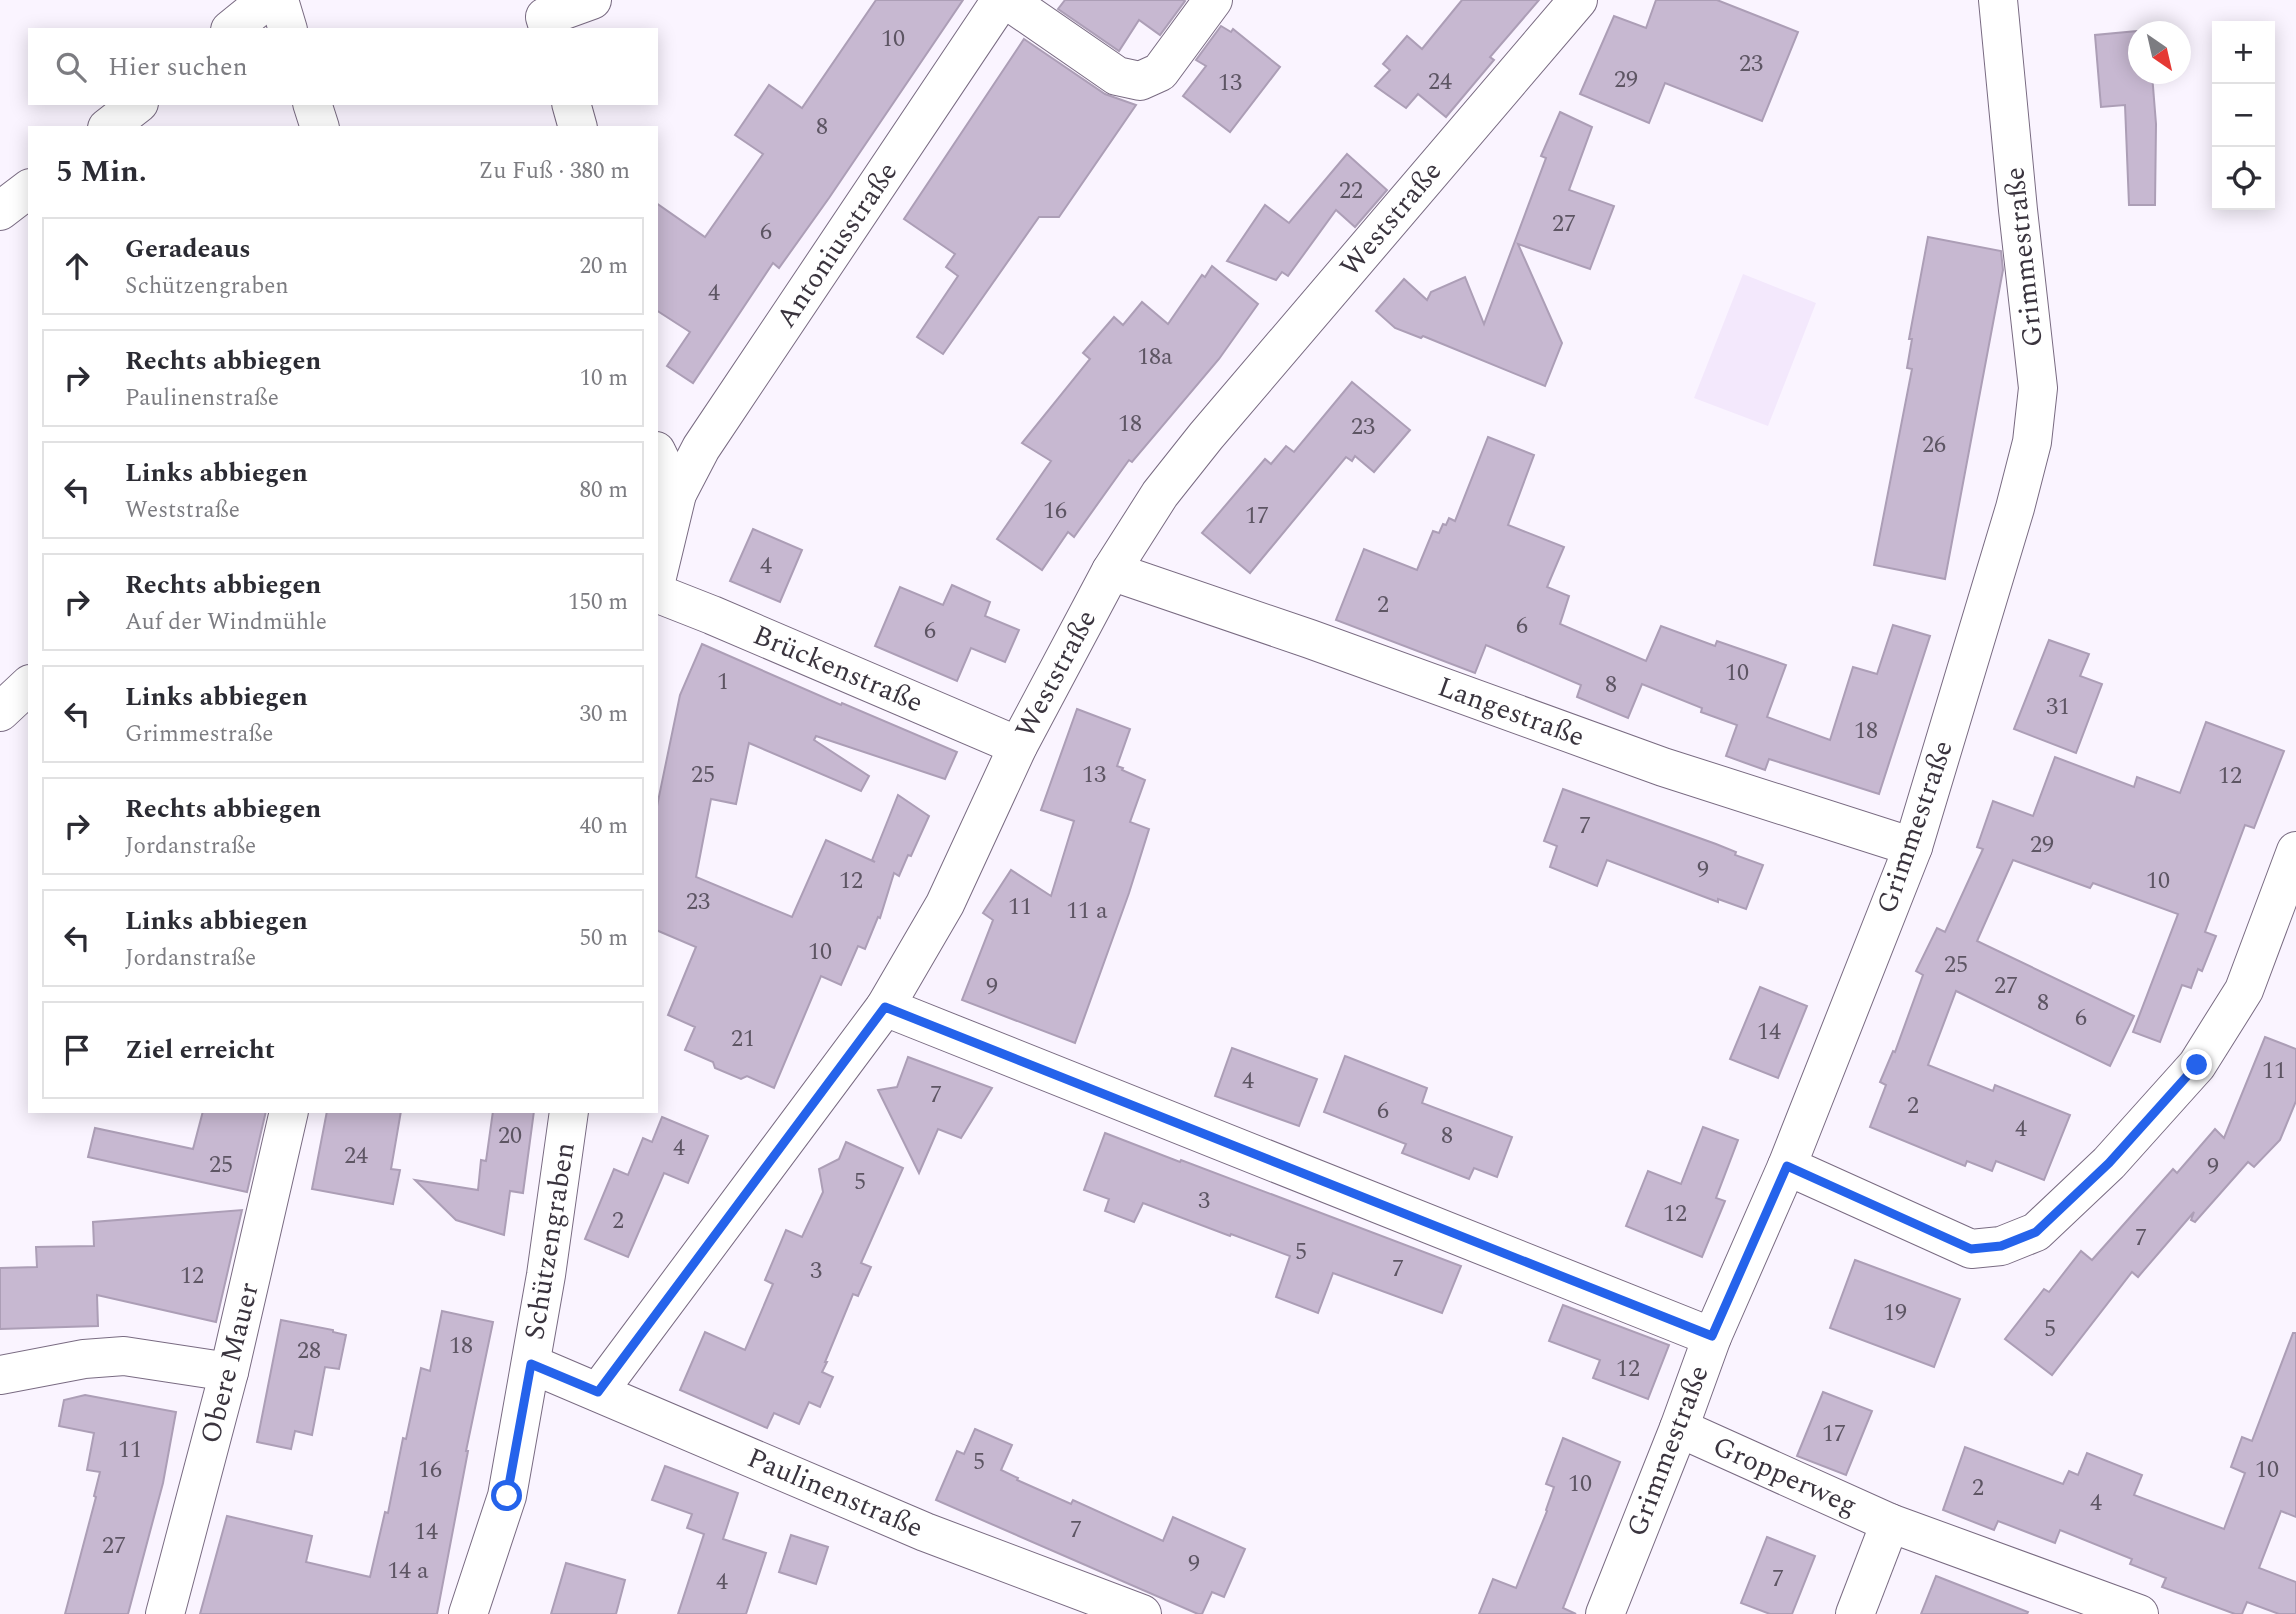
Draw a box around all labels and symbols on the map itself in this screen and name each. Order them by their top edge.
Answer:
house number: 10 [881,21,905,57]
north arrow [2128,21,2191,84]
house number: 23 [1739,46,1763,82]
house number: 29 [1614,62,1638,98]
house number: 24 [1428,64,1452,100]
house number: 13 [1218,65,1242,101]
house number: 8 [816,109,828,145]
street label: Weststraße [1330,152,1452,286]
street label: Antoniusstraße [765,153,909,337]
street label: Grimmestraße [1993,165,2055,349]
house number: 22 [1339,173,1363,209]
house number: 27 [1552,206,1576,242]
house number: 6 [760,214,772,250]
house number: 4 [708,275,720,311]
house number: 18a [1137,339,1173,375]
house number: 18 [1118,406,1142,442]
house number: 23 [1351,409,1375,445]
house number: 26 [1922,427,1946,463]
house number: 16 [1043,493,1067,529]
house number: 17 [1245,498,1269,534]
house number: 4 [760,548,772,584]
house number: 2 [1377,587,1389,623]
street label: Weststraße [1004,602,1108,746]
house number: 6 [1516,608,1528,644]
house number: 6 [924,613,936,649]
street label: Brückenstraße [746,614,930,724]
house number: 10 [1725,655,1749,691]
house number: 1 [717,664,729,700]
street label: Langestraße [1431,666,1591,758]
house number: 8 [1605,667,1617,703]
house number: 31 [2046,689,2070,725]
house number: 18 [1854,713,1878,749]
street label: Grimmestraße [1865,735,1965,919]
house number: 25 [691,757,715,793]
house number: 13 [1082,757,1106,793]
house number: 12 [2218,758,2242,794]
house number: 7 [1579,808,1591,844]
house number: 29 [2030,827,2054,863]
house number: 9 [1697,852,1709,888]
house number: 12 [839,863,863,899]
house number: 10 [2146,863,2170,899]
house number: 23 [686,884,710,920]
house number: 11 [1008,889,1032,925]
house number: 11 a [1066,893,1108,929]
house number: 10 [808,934,832,970]
house number: 25 [1944,947,1968,983]
house number: 27 [1994,968,2018,1004]
house number: 9 [986,969,998,1005]
house number: 8 [2037,985,2049,1021]
house number: 6 [2075,1000,2087,1036]
house number: 14 [1757,1014,1781,1050]
house number: 21 [731,1021,755,1057]
route end [2181,1049,2212,1080]
house number: 11 [2262,1053,2286,1089]
house number: 4 [1242,1063,1254,1099]
house number: 7 [930,1077,942,1113]
house number: 2 [1907,1088,1919,1124]
house number: 6 [1377,1093,1389,1129]
house number: 4 [2015,1111,2027,1147]
house number: 20 [498,1118,522,1154]
house number: 8 [1441,1118,1453,1154]
house number: 4 [673,1130,685,1166]
house number: 24 [344,1138,368,1174]
street label: Schützengraben [513,1139,587,1343]
house number: 25 [209,1147,233,1183]
house number: 9 [2207,1149,2219,1185]
house number: 5 [854,1164,866,1200]
house number: 3 [1198,1183,1210,1219]
house number: 12 [1663,1196,1687,1232]
house number: 2 [612,1203,624,1239]
house number: 7 [2135,1220,2147,1256]
house number: 5 [1295,1234,1307,1270]
house number: 7 [1392,1251,1404,1287]
house number: 3 [810,1253,822,1289]
house number: 12 [180,1258,204,1294]
street label: Obere Mauer [189,1278,271,1448]
house number: 19 [1883,1295,1907,1331]
house number: 5 [2044,1311,2056,1347]
house number: 18 [449,1328,473,1364]
house number: 28 [297,1333,321,1369]
house number: 12 [1616,1351,1640,1387]
street label: Grimmestraße [1616,1359,1720,1543]
house number: 17 [1822,1416,1846,1452]
street label: Gropperweg [1706,1425,1864,1527]
house number: 11 [118,1432,142,1468]
street label: Paulinenstraße [740,1437,930,1549]
house number: 5 [973,1444,985,1480]
house number: 16 [418,1452,442,1488]
house number: 10 [2255,1452,2279,1488]
house number: 10 [1568,1466,1592,1502]
house number: 2 [1972,1470,1984,1506]
route start [491,1480,522,1511]
house number: 4 [2090,1485,2102,1521]
house number: 7 [1070,1512,1082,1548]
house number: 14 [414,1514,438,1550]
house number: 27 [102,1528,126,1564]
house number: 9 [1188,1546,1200,1582]
house number: 14 a [387,1553,429,1589]
house number: 7 [1772,1561,1784,1597]
house number: 4 [716,1564,728,1600]

